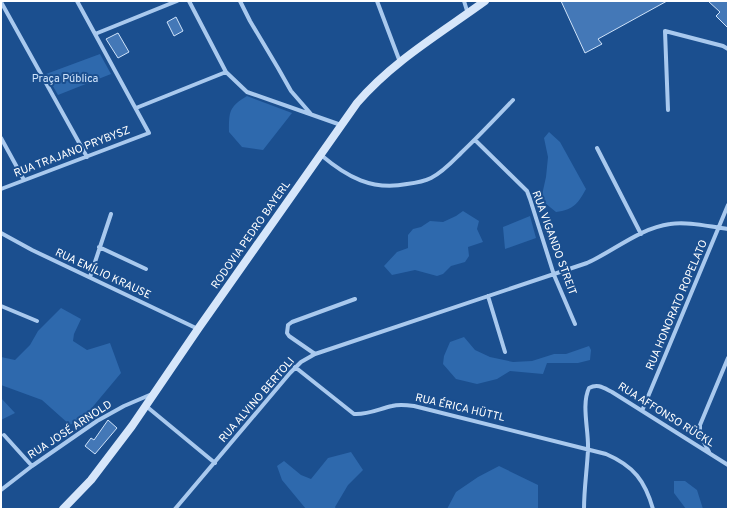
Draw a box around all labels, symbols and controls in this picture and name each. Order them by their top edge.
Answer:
park label: Praça Pública [32,72,99,86]
street label: RUA TRAJANO PRYBYSZ [12,123,132,181]
street label: RODOVIA PEDRO BAYERL [208,178,294,292]
street label: RUA VIGANDO STREIT [529,189,579,297]
street label: RUA HONORATO ROPELATO [643,238,711,372]
street label: RUA EMÍLIO KRAUSE [53,245,154,302]
street label: RUA ALVINO BERTOLI [216,354,298,446]
street label: RUA AFFONSO RÜCKL [615,379,717,450]
street label: RUA ÉRICA HÜTTL [414,390,506,425]
street label: RUA JOSÉ ARNOLD [25,397,115,462]

